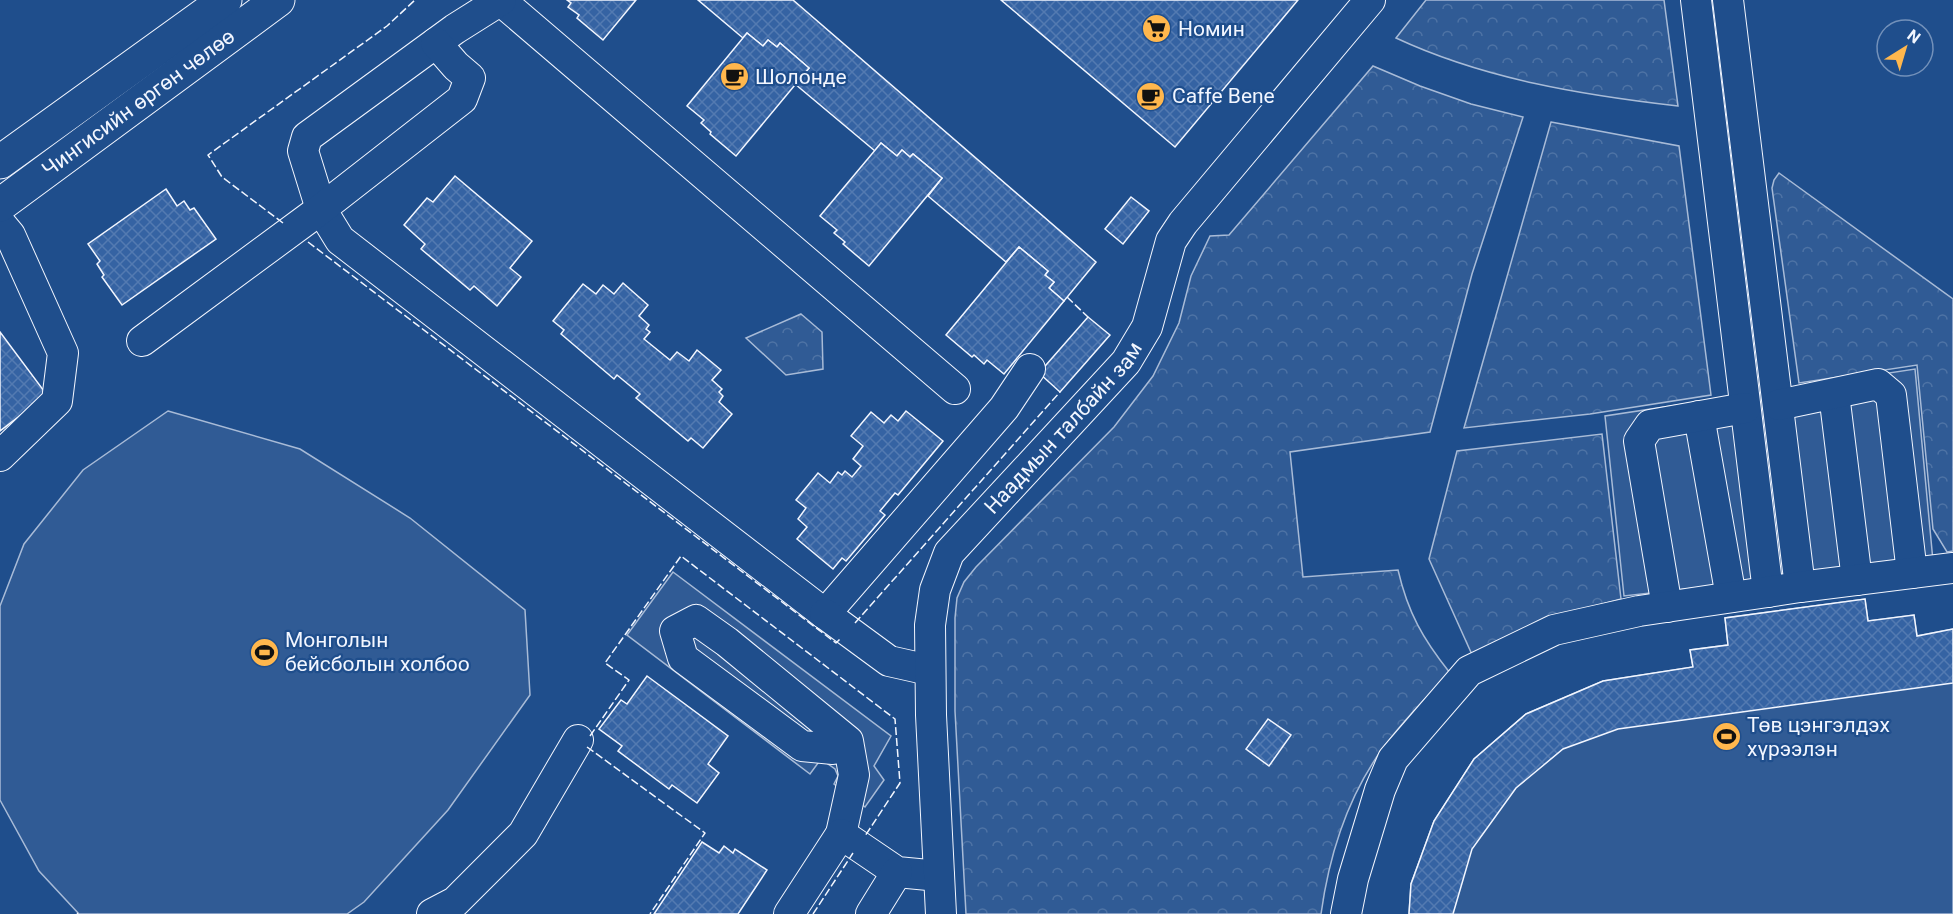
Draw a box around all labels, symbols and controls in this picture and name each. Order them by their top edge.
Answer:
supermarket icon: Номин [1141,13,1173,45]
place label: Номин [1178,17,1245,41]
north arrow [1875,18,1935,78]
street label: Чингисийн өргөн чөлөө [37,24,239,182]
text: N [1903,25,1924,47]
cafe icon: Шолонде [718,61,750,93]
place label: Шолонде [755,65,847,89]
cafe icon: Caffe Bene [1135,80,1167,112]
place label: Caffe Bene [1172,84,1275,108]
street label: Наадмын талбайн зам [980,338,1147,519]
place label: Монголын бейсболын холбоо [285,628,470,676]
sports icon: Монголын бейсболын холбоо [248,636,280,668]
place label: Төв цэнгэлдэх хүрээлэн [1747,713,1890,761]
sports icon: Төв цэнгэлдэх хүрээлэн [1710,721,1742,753]

